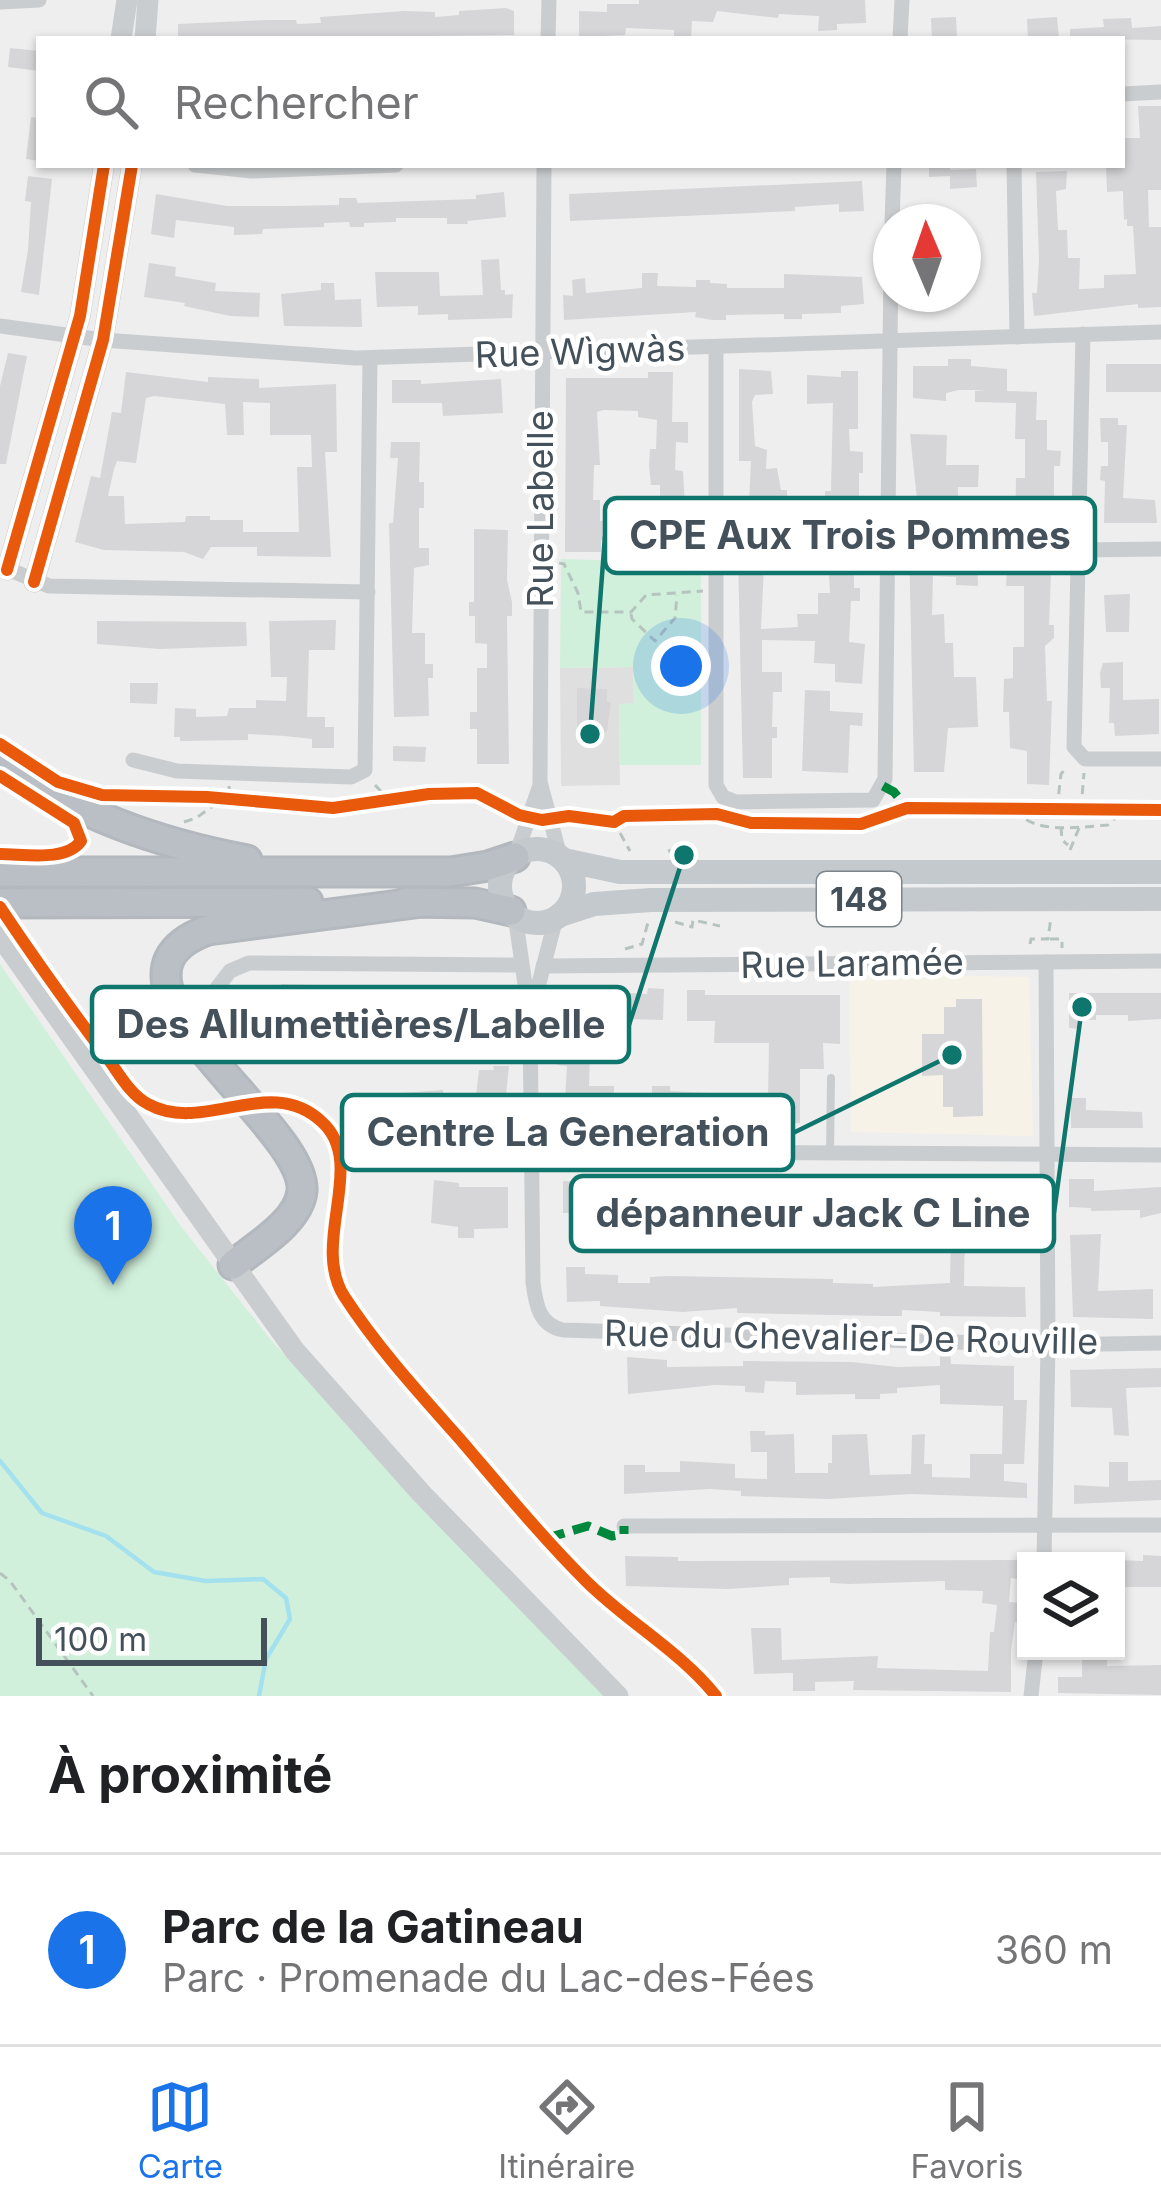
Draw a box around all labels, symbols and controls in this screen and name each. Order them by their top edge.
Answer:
search box [36,36,1125,168]
icon: search [78,69,144,135]
text: Rechercher [174,75,419,130]
north arrow [873,204,981,312]
street label: Rue Wìgwàs [474,325,686,377]
street label: Rue Labelle [518,410,562,608]
callout: CPE Aux Trois Pommes [605,498,1095,573]
text: CPE Aux Trois Pommes [629,511,1071,558]
your location [651,636,711,696]
road number: 148 [817,872,901,926]
street label: Rue Laramée [740,939,964,987]
callout: Des Allumettières/Labelle [92,987,629,1062]
text: Des Allumettières/Labelle [117,1000,605,1047]
callout: Centre La Generation [342,1095,793,1170]
text: Centre La Generation [366,1108,770,1155]
callout: dépanneur Jack C Line [571,1176,1054,1251]
pin: 1 [74,1186,152,1285]
text: dépanneur Jack C Line [595,1189,1031,1236]
street label: Rue du Chevalier-De Rouville [604,1311,1098,1363]
map controls [1017,1552,1125,1660]
button: layers [1017,1552,1125,1660]
scale bar [36,1612,267,1665]
text: 100 m [54,1619,147,1659]
text: À proximité [48,1744,332,1805]
text: Parc de la Gatineau [162,1899,584,1954]
text: 1 [79,1926,95,1973]
text: 360 m [995,1926,1113,1973]
text: Parc · Promenade du Lac-des-Fées [162,1954,815,2001]
tab: Carte [138,2074,223,2186]
tab: Itinéraire [498,2074,635,2186]
tab: Favoris [911,2074,1023,2186]

